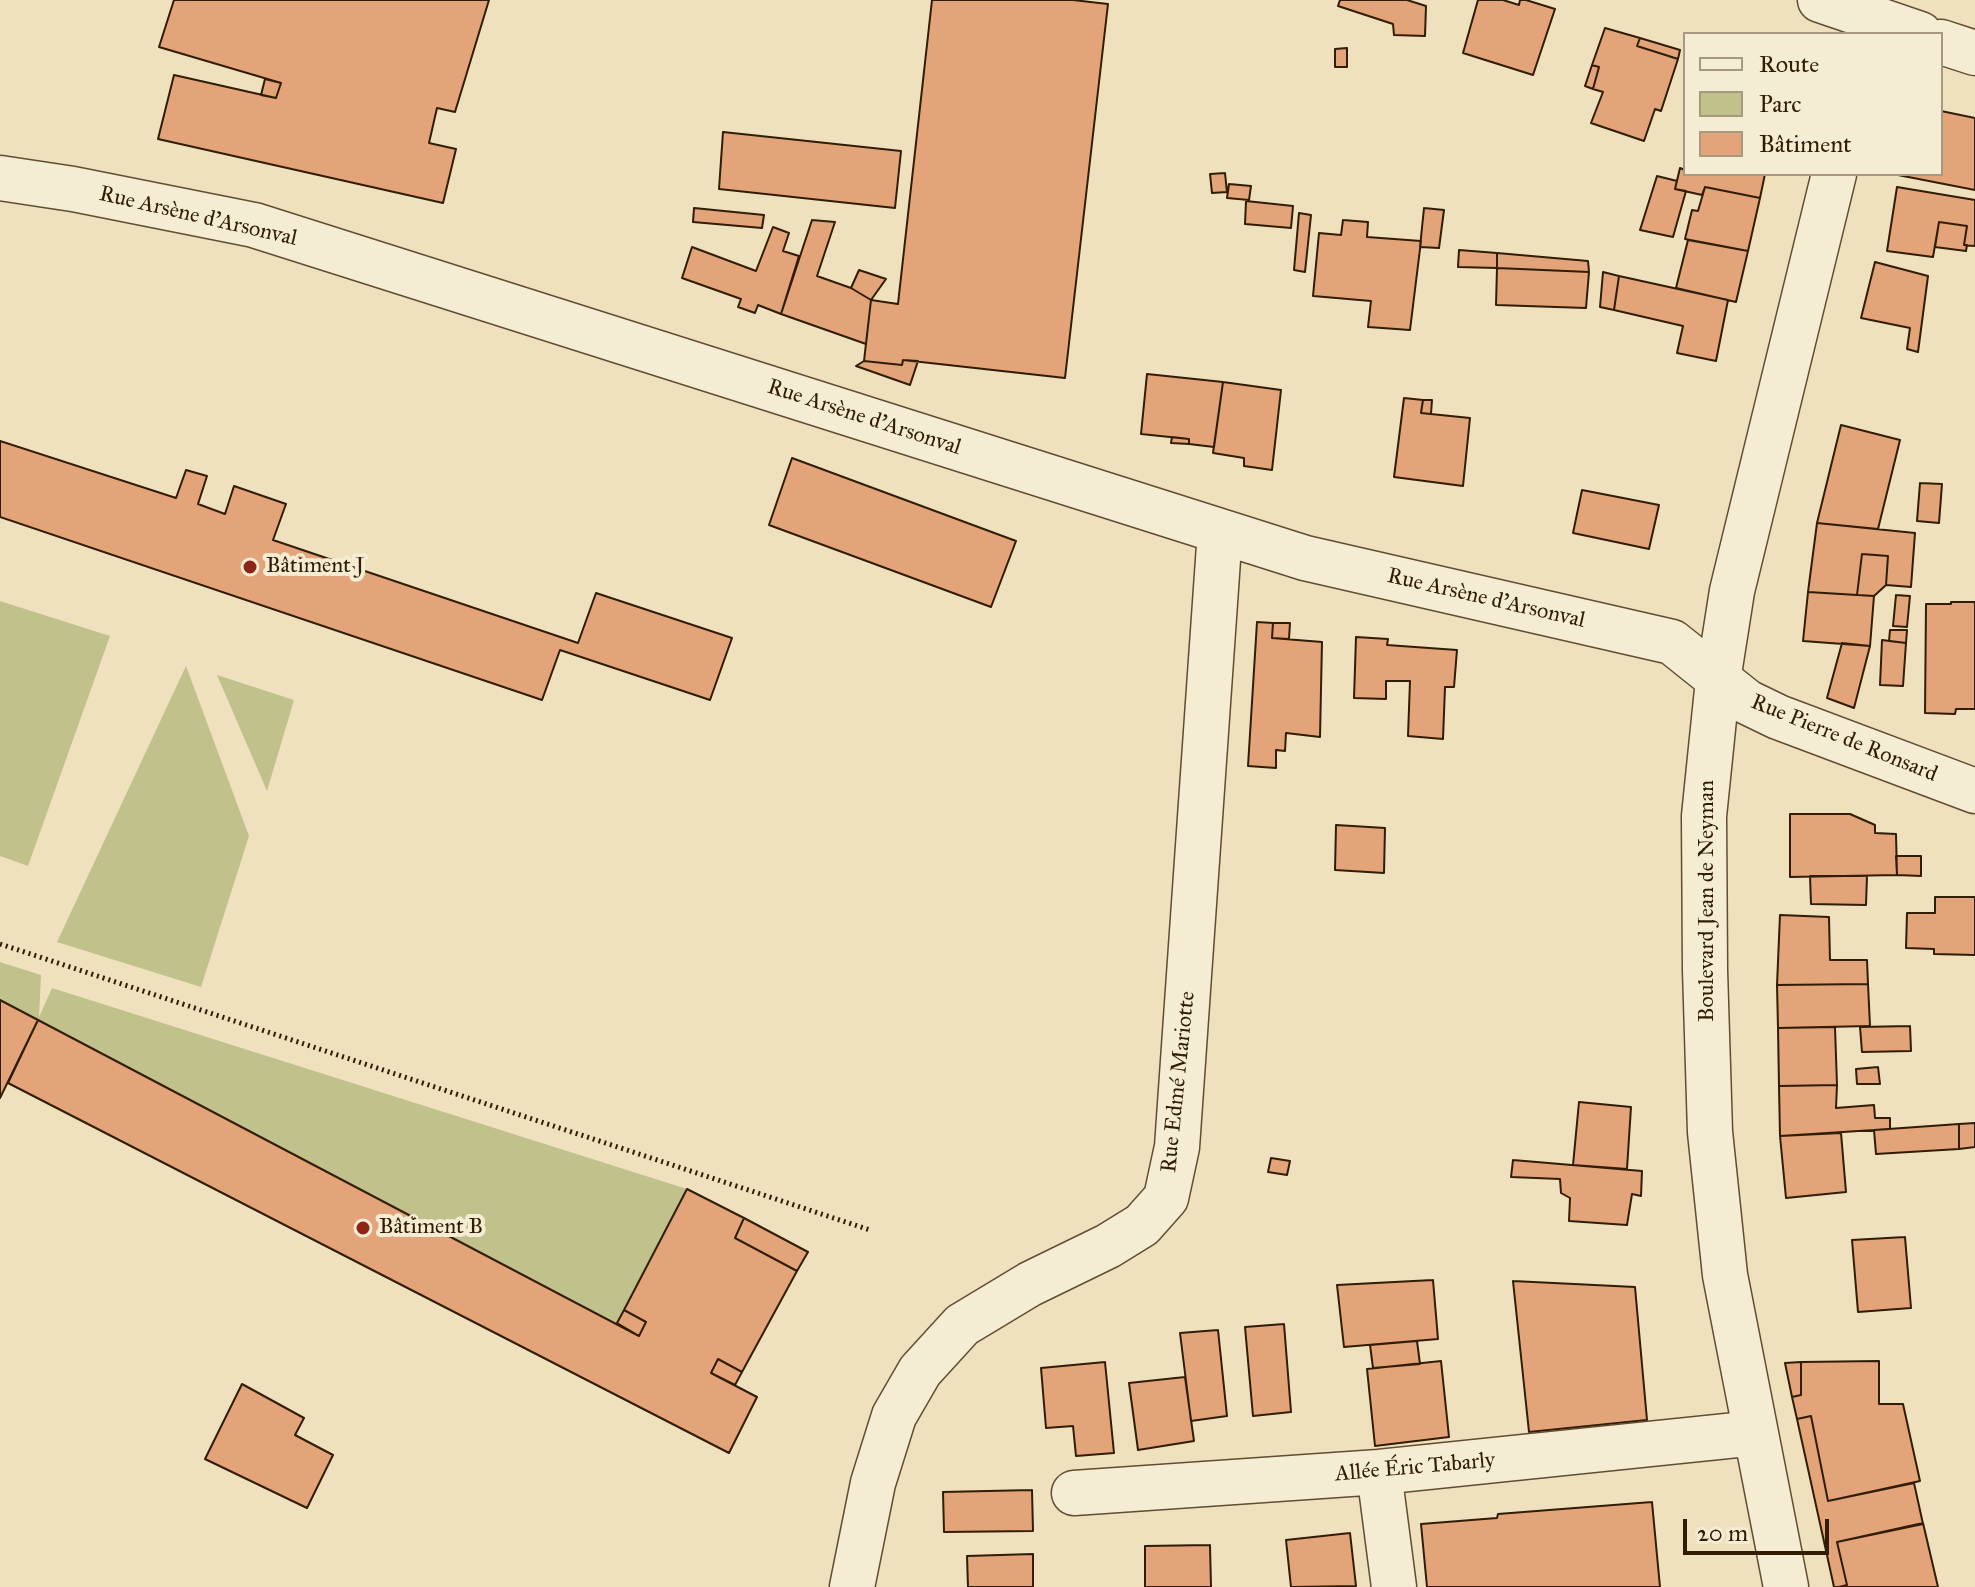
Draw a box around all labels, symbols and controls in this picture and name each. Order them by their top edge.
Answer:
legend [1683,32,1943,176]
text: Route [1759,49,1819,79]
text: Parc [1759,89,1801,119]
text: Bâtiment [1759,129,1852,159]
street label: Rue Arsène d'Arsonval [97,181,299,253]
street label: Rue Arsène d'Arsonval [764,374,964,462]
place label: Bâtiment J [266,554,364,580]
marker: Bâtiment J [241,558,259,576]
street label: Rue Arsène d'Arsonval [1385,563,1587,635]
street label: Rue Pierre de Ronsard [1747,690,1941,788]
street label: Boulevard Jean de Neyman [1695,780,1721,1022]
street label: Rue Edmé Mariotte [1156,990,1202,1174]
place label: Bâtiment B [379,1215,483,1241]
marker: Bâtiment B [354,1219,372,1237]
street label: Allée Éric Tabarly [1334,1448,1496,1488]
scale bar [1687,1503,1833,1553]
text: 20 m [1697,1518,1748,1548]

